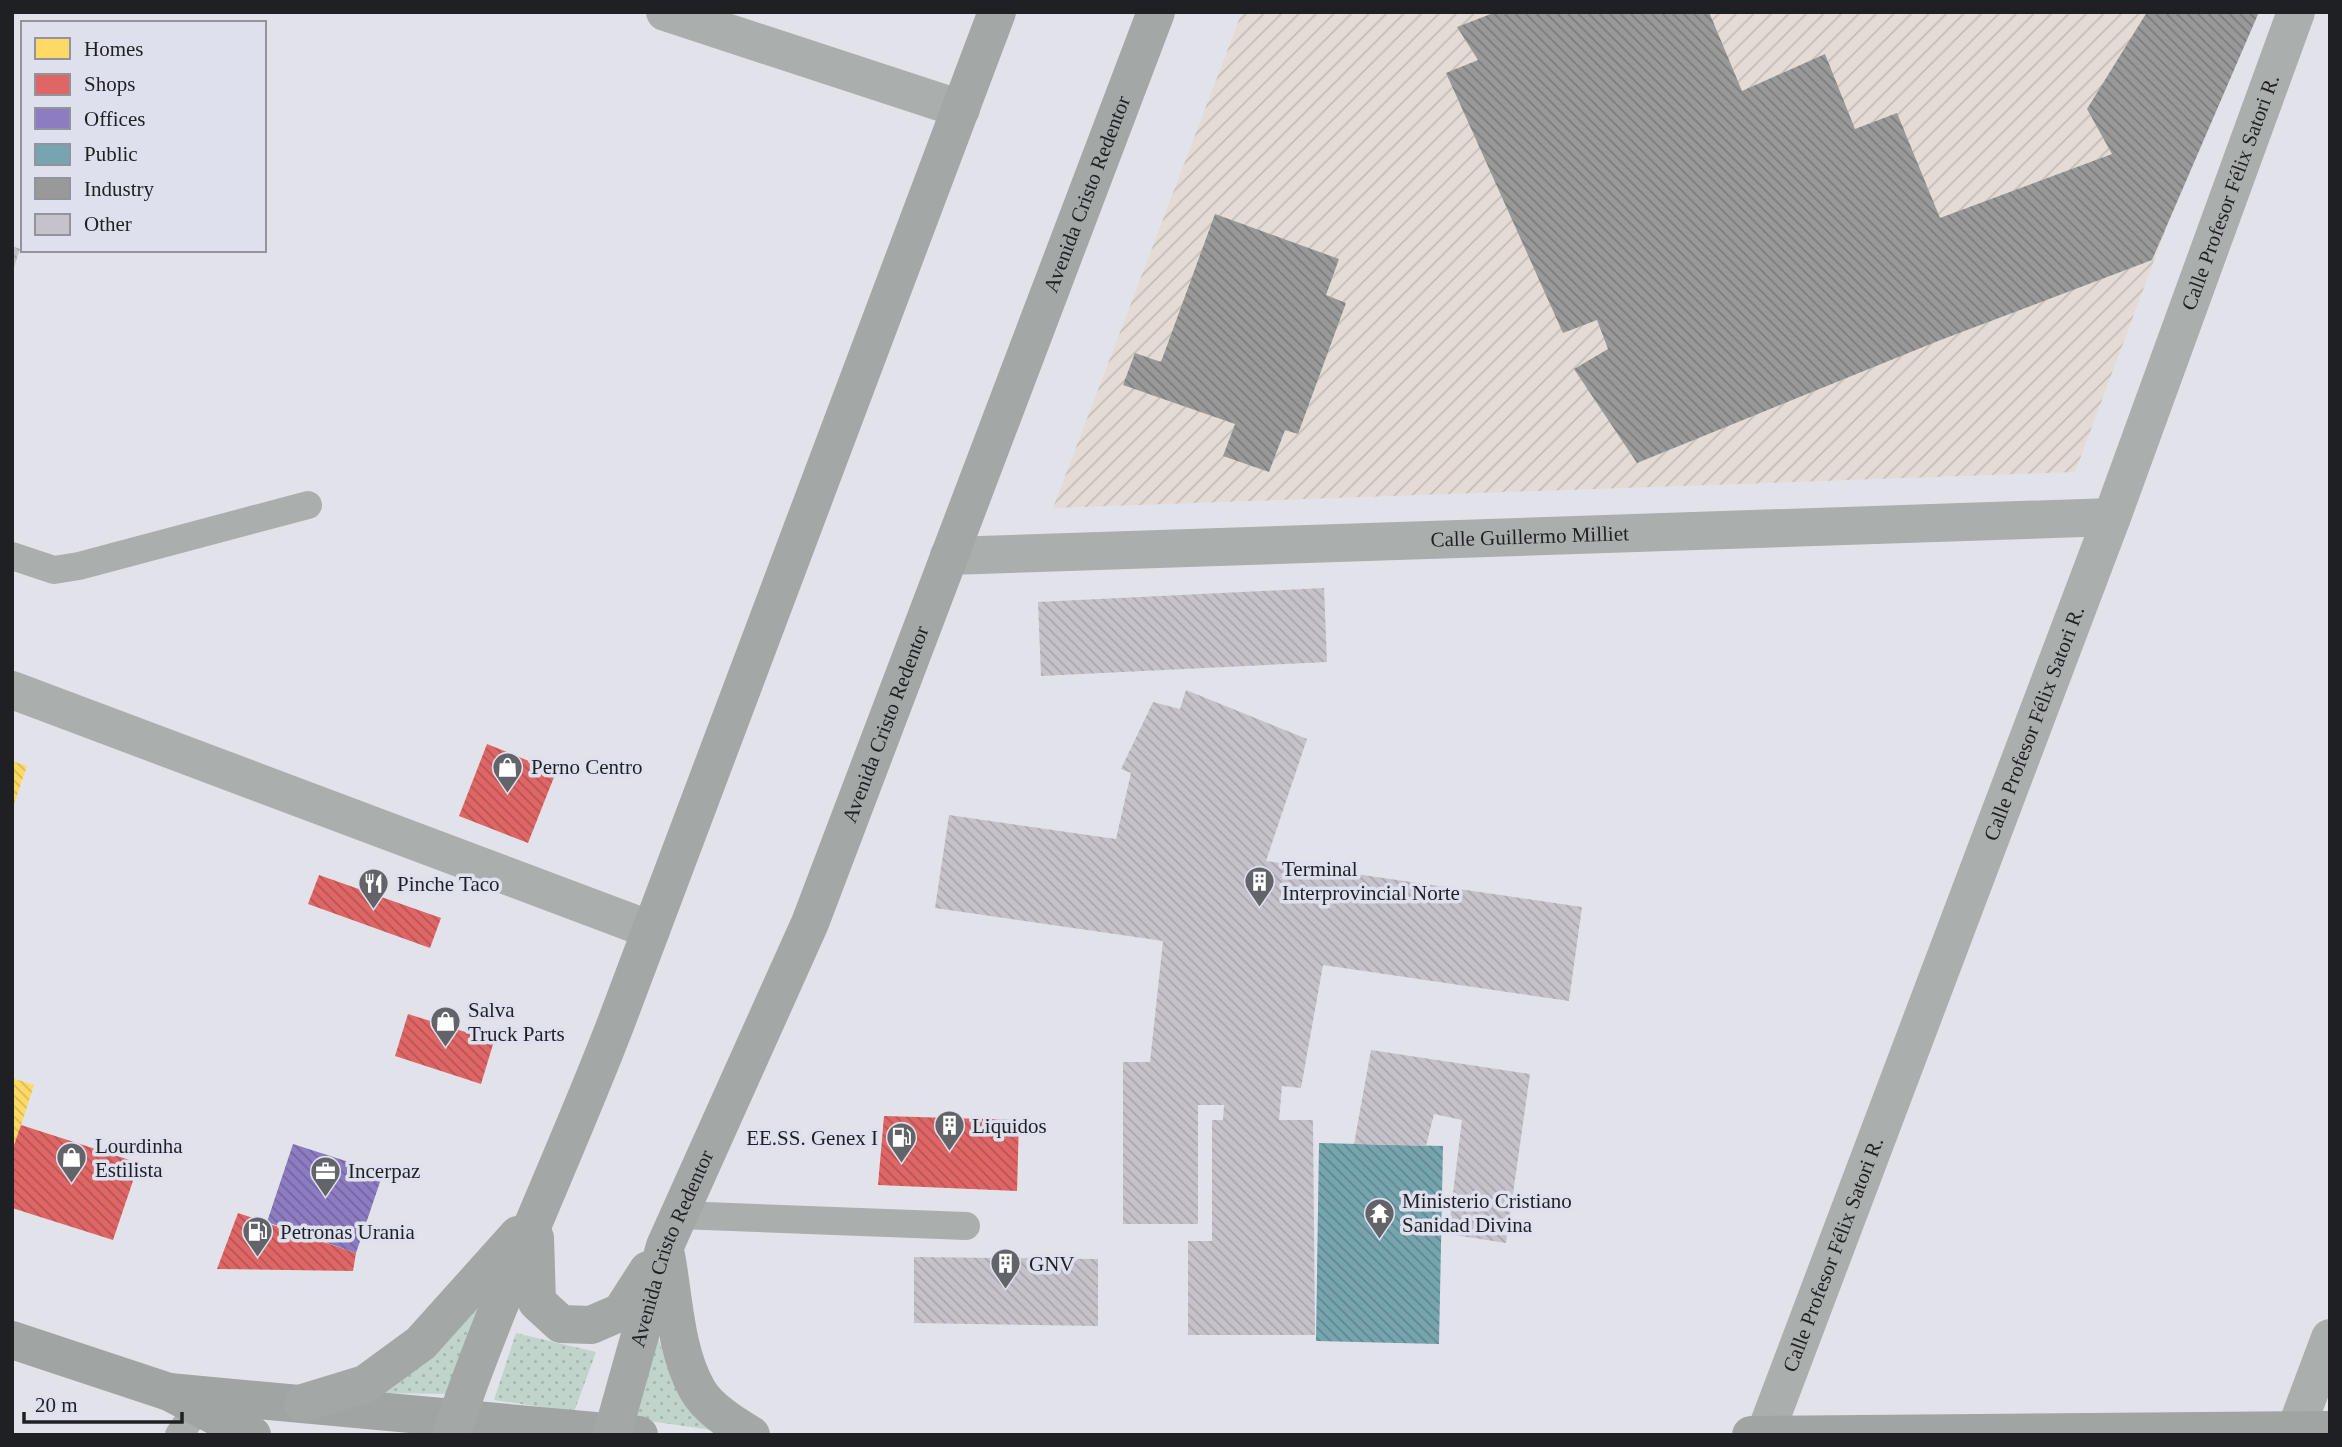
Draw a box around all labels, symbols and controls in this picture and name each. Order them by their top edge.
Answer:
legend [21,21,266,252]
text: Homes [84,37,144,61]
street label: Calle Profesor Félix Satori R. [2176,71,2284,314]
text: Shops [84,72,135,96]
street label: Avenida Cristo Redentor [1039,92,1135,296]
text: Offices [84,107,145,131]
text: Public [84,142,138,166]
text: Industry [84,177,154,201]
text: Other [84,212,132,236]
street label: Calle Guillermo Milliet [1430,521,1629,552]
street label: Calle Profesor Félix Satori R. [1979,602,2089,844]
street label: Avenida Cristo Redentor [837,622,934,826]
shop icon: Perno Centro [491,750,525,794]
place label: Perno Centro [531,755,642,779]
place label: Terminal Interprovincial Norte [1282,857,1460,905]
building icon: Terminal Interprovincial Norte [1242,864,1276,908]
restaurant icon: Pinche Taco [357,867,391,911]
place label: Pinche Taco [397,872,500,896]
place label: Salva Truck Parts [468,998,565,1046]
shop icon: Salva Truck Parts [428,1005,462,1049]
building icon: Liquidos [932,1109,966,1153]
place label: Liquidos [972,1114,1047,1138]
fuel station icon: EE.SS. Genex I [884,1121,918,1165]
place label: EE.SS. Genex I [746,1126,878,1150]
place label: Lourdinha Estilista [95,1134,183,1182]
street label: Calle Profesor Félix Satori R. [1778,1134,1888,1375]
shop icon: Lourdinha Estilista [55,1141,89,1185]
street label: Avenida Cristo Redentor [625,1146,719,1350]
office icon: Incerpaz [308,1154,342,1198]
place label: Incerpaz [348,1159,420,1183]
place label: Ministerio Cristiano Sanidad Divina [1402,1189,1572,1237]
temple icon: Ministerio Cristiano Sanidad Divina [1362,1196,1396,1240]
fuel station icon: Petronas Urania [240,1215,274,1259]
place label: Petronas Urania [280,1220,415,1244]
building icon: GNV [989,1247,1023,1291]
place label: GNV [1029,1252,1075,1276]
scale bar [24,1380,182,1424]
text: 20 m [35,1393,78,1417]

